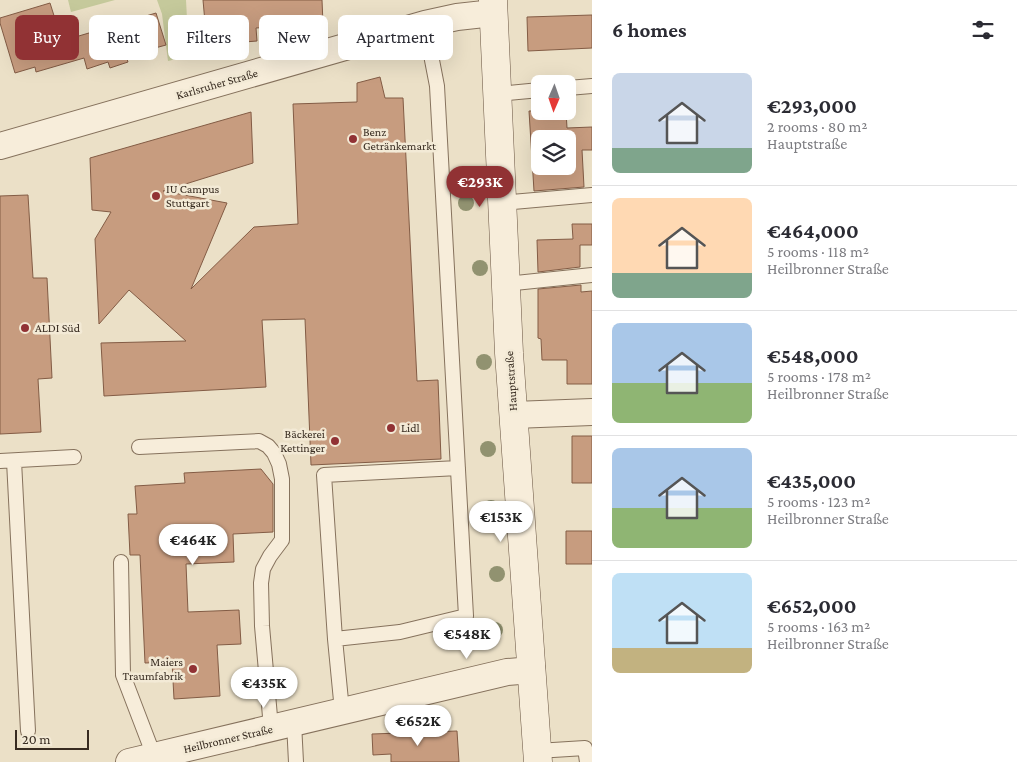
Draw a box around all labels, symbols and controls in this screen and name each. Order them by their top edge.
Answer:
chip: Buy [15,15,79,60]
chip: Rent [89,15,158,60]
chip: Filters [168,15,249,60]
chip: New [259,15,328,60]
chip: Apartment [338,15,453,60]
icon: filters [969,16,997,44]
text: 6 homes [612,18,687,42]
street label: Karlsruher Straße [175,66,259,102]
north arrow [531,75,576,120]
map controls [531,75,576,175]
icon: home [652,93,712,153]
text: €293,000 [767,94,857,118]
text: 2 rooms · 80 m² [767,118,868,135]
place label: Benz Getränkemarkt [363,125,437,153]
button: layers [531,130,576,175]
marker: Benz Getränkemarkt [347,133,359,145]
text: Hauptstraße [767,135,847,152]
pin: €293K [445,166,515,208]
text: €293K [457,173,503,190]
place label: IU Campus Stuttgart [166,182,220,210]
marker: IU Campus Stuttgart [150,190,162,202]
icon: home [652,218,712,278]
text: €464,000 [767,219,859,243]
text: 5 rooms · 118 m² [767,243,869,260]
text: Heilbronner Straße [767,260,889,277]
place label: ALDI Süd [35,321,81,335]
marker: ALDI Süd [19,322,31,334]
icon: home [652,343,712,403]
text: €548,000 [767,344,858,368]
street label: Hauptstraße [502,350,520,412]
text: 5 rooms · 178 m² [767,368,871,385]
text: Heilbronner Straße [767,385,889,402]
place label: Lidl [401,421,420,435]
marker: Lidl [385,422,397,434]
place label: Bäckerei Kettinger [280,427,326,455]
marker: Bäckerei Kettinger [329,435,341,447]
icon: home [652,468,712,528]
text: €435,000 [767,469,856,493]
text: 5 rooms · 123 m² [767,493,870,510]
pin: €153K [466,500,536,543]
text: €153K [480,508,522,525]
text: Heilbronner Straße [767,510,889,527]
pin: €464K [158,524,228,566]
text: €464K [170,531,216,548]
icon: home [652,593,712,653]
text: €652,000 [767,594,857,618]
pin: €548K [432,618,502,660]
text: 5 rooms · 163 m² [767,618,870,635]
text: €548K [444,625,490,642]
text: Heilbronner Straße [767,635,889,652]
place label: Maiers Traumfabrik [122,655,183,683]
marker: Maiers Traumfabrik [187,663,199,675]
pin: €435K [229,666,299,709]
text: €435K [242,674,286,691]
pin: €652K [383,704,453,747]
text: €652K [396,712,440,729]
street label: Heilbronner Straße [182,722,274,756]
scale bar [15,727,89,750]
text: 20 m [22,731,50,747]

